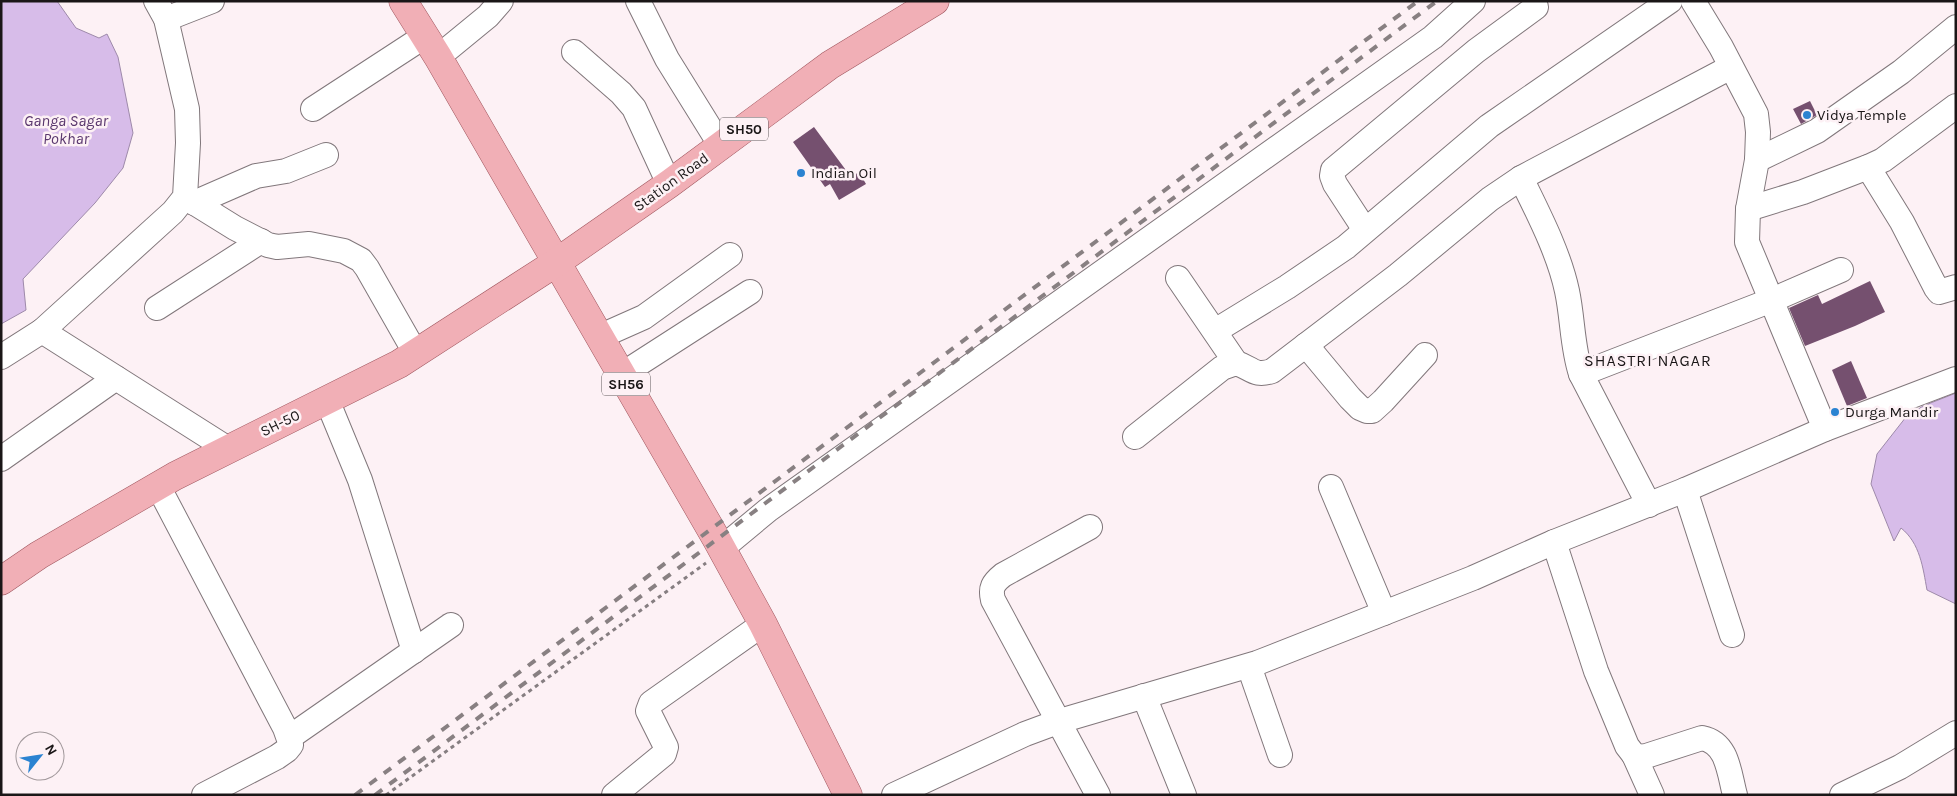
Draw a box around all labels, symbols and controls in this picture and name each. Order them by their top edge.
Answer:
place label: Vidya Temple [1817,106,1906,124]
marker: Vidya Temple [1801,109,1813,121]
water label: Ganga Sagar Pokhar [24,111,109,148]
road number: SH50 [720,118,768,140]
street label: Station Road [630,149,712,215]
place label: Indian Oil [811,164,877,182]
marker: Indian Oil [795,167,807,179]
district label: SHASTRI NAGAR [1584,351,1712,370]
road number: SH56 [602,372,650,396]
place label: Durga Mandir [1845,403,1939,421]
street label: SH-50 [257,406,303,440]
marker: Durga Mandir [1829,406,1841,418]
north arrow [15,731,65,781]
text: N [41,741,61,758]

